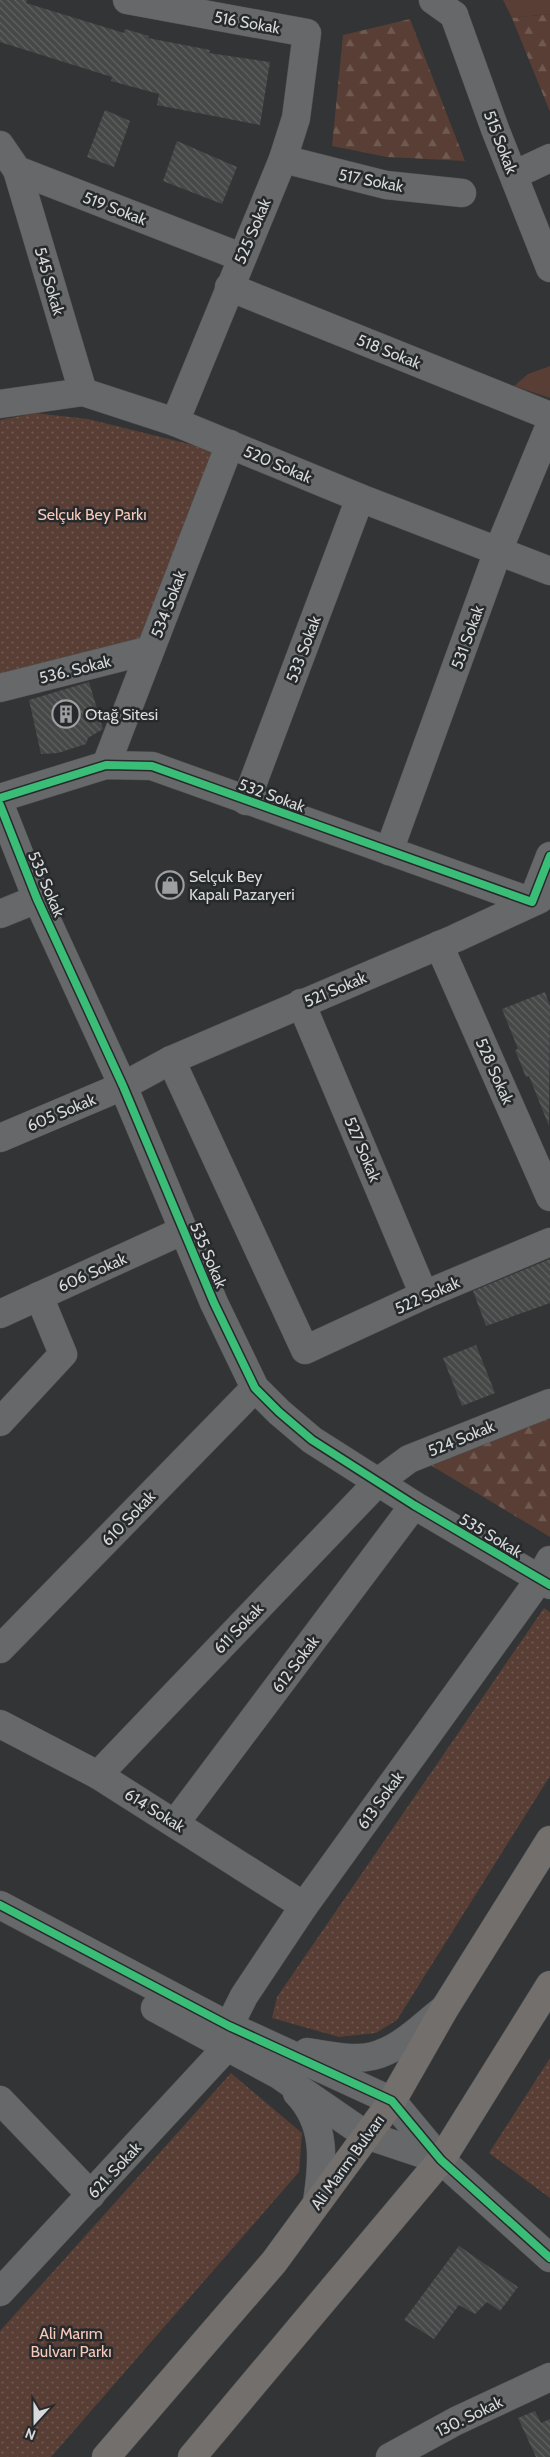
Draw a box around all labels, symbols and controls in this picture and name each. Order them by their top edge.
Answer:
street label: 516 Sokak [212,7,282,38]
street label: 515 Sokak [480,108,522,177]
street label: 517 Sokak [337,165,406,196]
street label: 519 Sokak [80,188,150,230]
street label: 525 Sokak [230,195,275,267]
street label: 545 Sokak [31,245,69,318]
street label: 518 Sokak [354,330,424,373]
street label: 520 Sokak [241,442,315,488]
park label: Selçuk Bey Parkı [37,505,147,524]
street label: 534 Sokak [147,567,190,640]
street label: 531 Sokak [447,602,488,672]
street label: 533 Sokak [282,612,325,685]
street label: 536. Sokak [37,651,114,688]
building icon: Otağ Sitesi [51,699,81,729]
place label: Otağ Sitesi [85,705,158,724]
street label: 532 Sokak [236,775,308,817]
street label: 535 Sokak [24,848,69,921]
place label: Selçuk Bey Kapalı Pazaryeri [189,867,295,904]
shop icon: Selçuk Bey Kapalı Pazaryeri [155,870,185,900]
street label: 521 Sokak [301,968,370,1011]
street label: 528 Sokak [472,1035,518,1108]
street label: 605 Sokak [24,1089,99,1135]
street label: 527 Sokak [340,1114,385,1185]
street label: 535 Sokak [186,1219,231,1292]
street label: 606 Sokak [55,1249,130,1296]
street label: 522 Sokak [392,1272,463,1318]
street label: 524 Sokak [425,1416,498,1460]
street label: 610 Sokak [98,1486,160,1550]
street label: 535 Sokak [456,1509,526,1562]
street label: 611 Sokak [210,1598,268,1658]
street label: 612 Sokak [268,1631,323,1696]
street label: 613 Sokak [353,1767,408,1833]
street label: 614 Sokak [121,1785,189,1837]
street label: Ali Marım Bulvarı [307,2111,388,2213]
street label: 621. Sokak [84,2138,146,2202]
park label: Ali Marım Bulvarı Parkı [30,2324,112,2361]
street label: 130. Sokak [433,2392,506,2441]
north arrow [10,2397,60,2447]
text: N [22,2424,38,2444]

